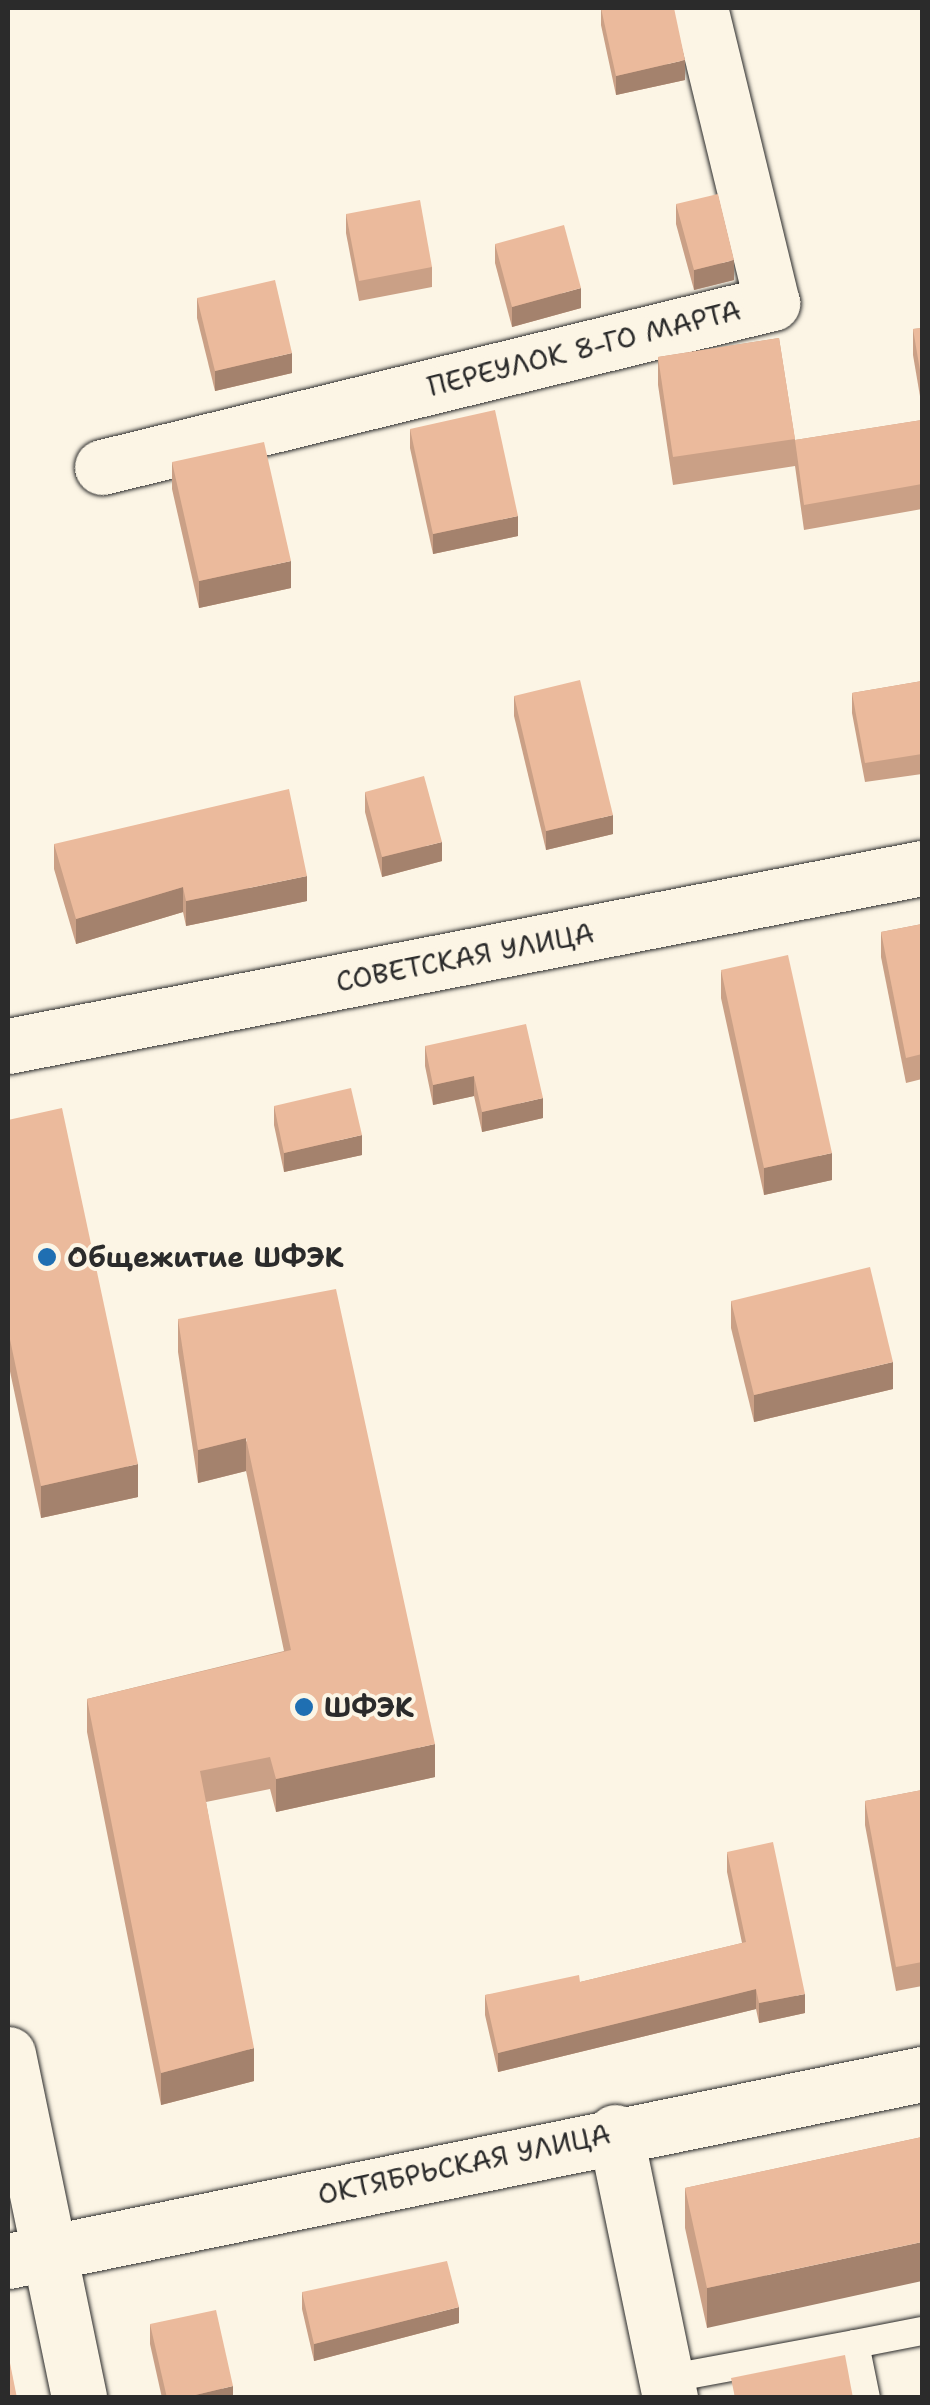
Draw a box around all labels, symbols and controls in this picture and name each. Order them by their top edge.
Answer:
street label: ПЕРЕУЛОК 8-ГО МАРТА [424,293,744,403]
street label: СОВЕТСКАЯ УЛИЦА [333,915,597,999]
place label: Общежитие ШФЭК [67,1240,344,1274]
marker: Общежитие ШФЭК [36,1246,58,1268]
place label: ШФЭК [324,1690,414,1724]
marker: ШФЭК [293,1696,315,1718]
street label: ОКТЯБРЬСКАЯ УЛИЦА [315,2117,613,2211]

